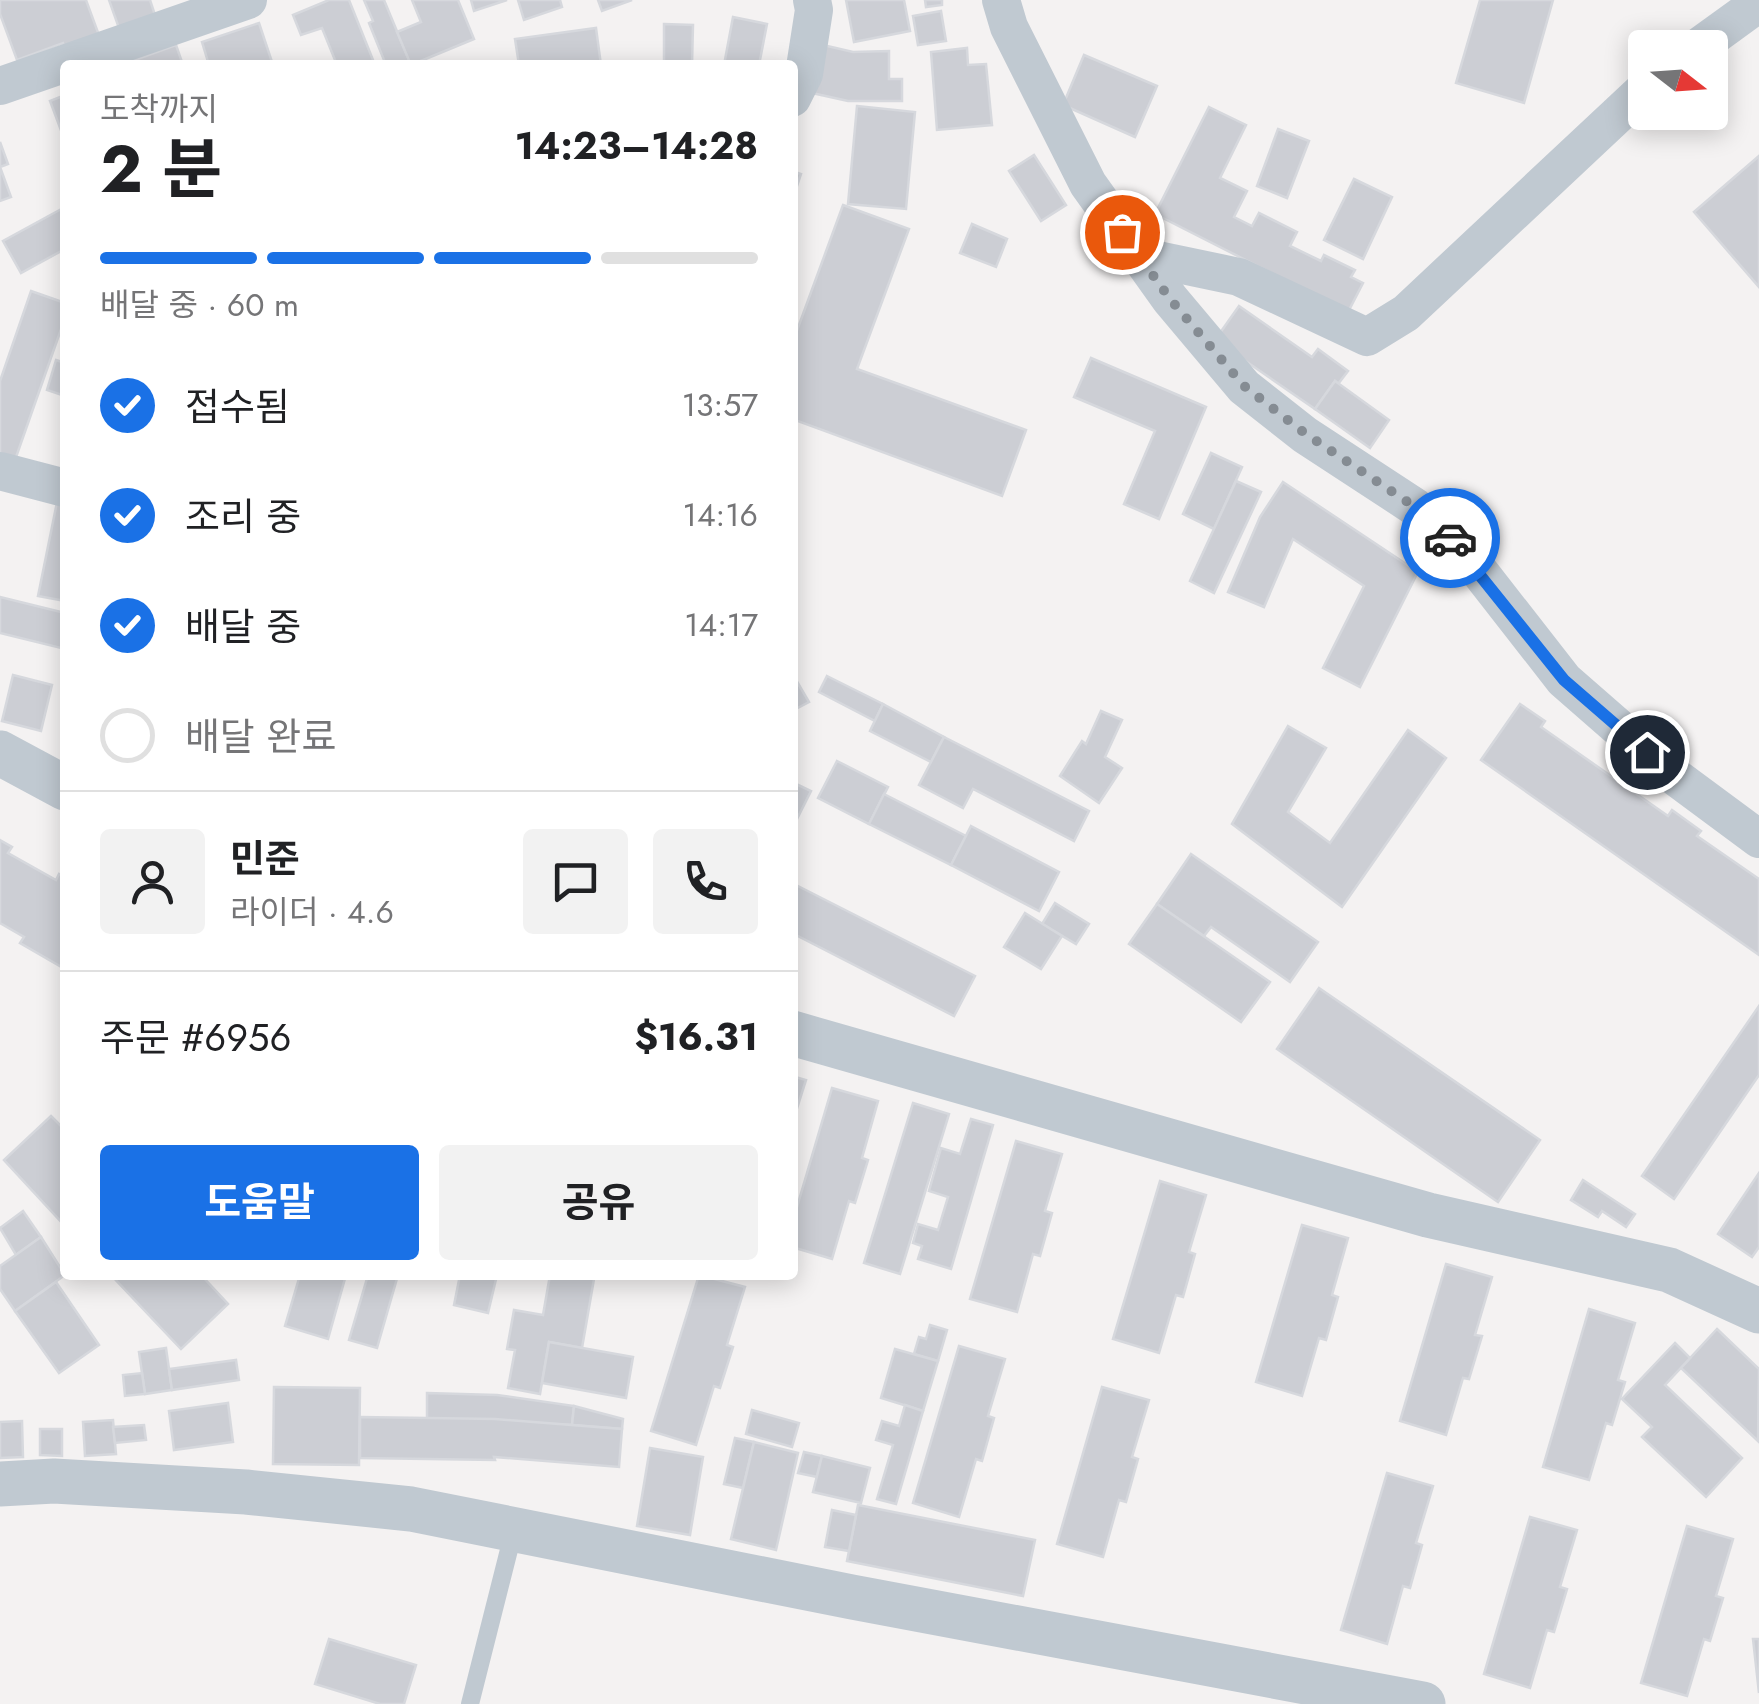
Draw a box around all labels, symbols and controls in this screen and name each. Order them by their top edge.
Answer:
north arrow [1628,30,1728,130]
map controls [1628,30,1728,130]
text: 도착까지 [100,86,218,132]
text: 14:23–14:28 [515,118,758,173]
text: 2 분 [100,122,222,216]
pin [1080,190,1165,275]
icon: bag [1095,205,1150,260]
text: 배달 중 · 60 m [100,282,299,328]
icon: check [100,378,155,433]
text: 접수됨 [185,379,290,434]
text: 13:57 [682,382,758,428]
icon: check [100,488,155,543]
courier [1400,488,1500,588]
text: 조리 중 [185,489,301,544]
text: 14:16 [683,492,758,538]
icon: car [1423,511,1478,566]
icon: check [100,598,155,653]
text: 배달 중 [185,599,301,654]
text: 14:17 [684,602,758,648]
text: 배달 완료 [185,709,336,764]
pin [1605,710,1690,795]
icon: home [1620,725,1675,780]
button: person [100,829,205,934]
button: chat [523,829,628,934]
button: phone [653,829,758,934]
text: 민준 [230,831,300,886]
text: 라이더 · 4.6 [230,889,394,935]
text: $16.31 [634,1009,758,1064]
text: 주문 #6956 [100,1010,291,1065]
button: 도움말 [100,1145,419,1260]
button: 공유 [439,1145,758,1260]

